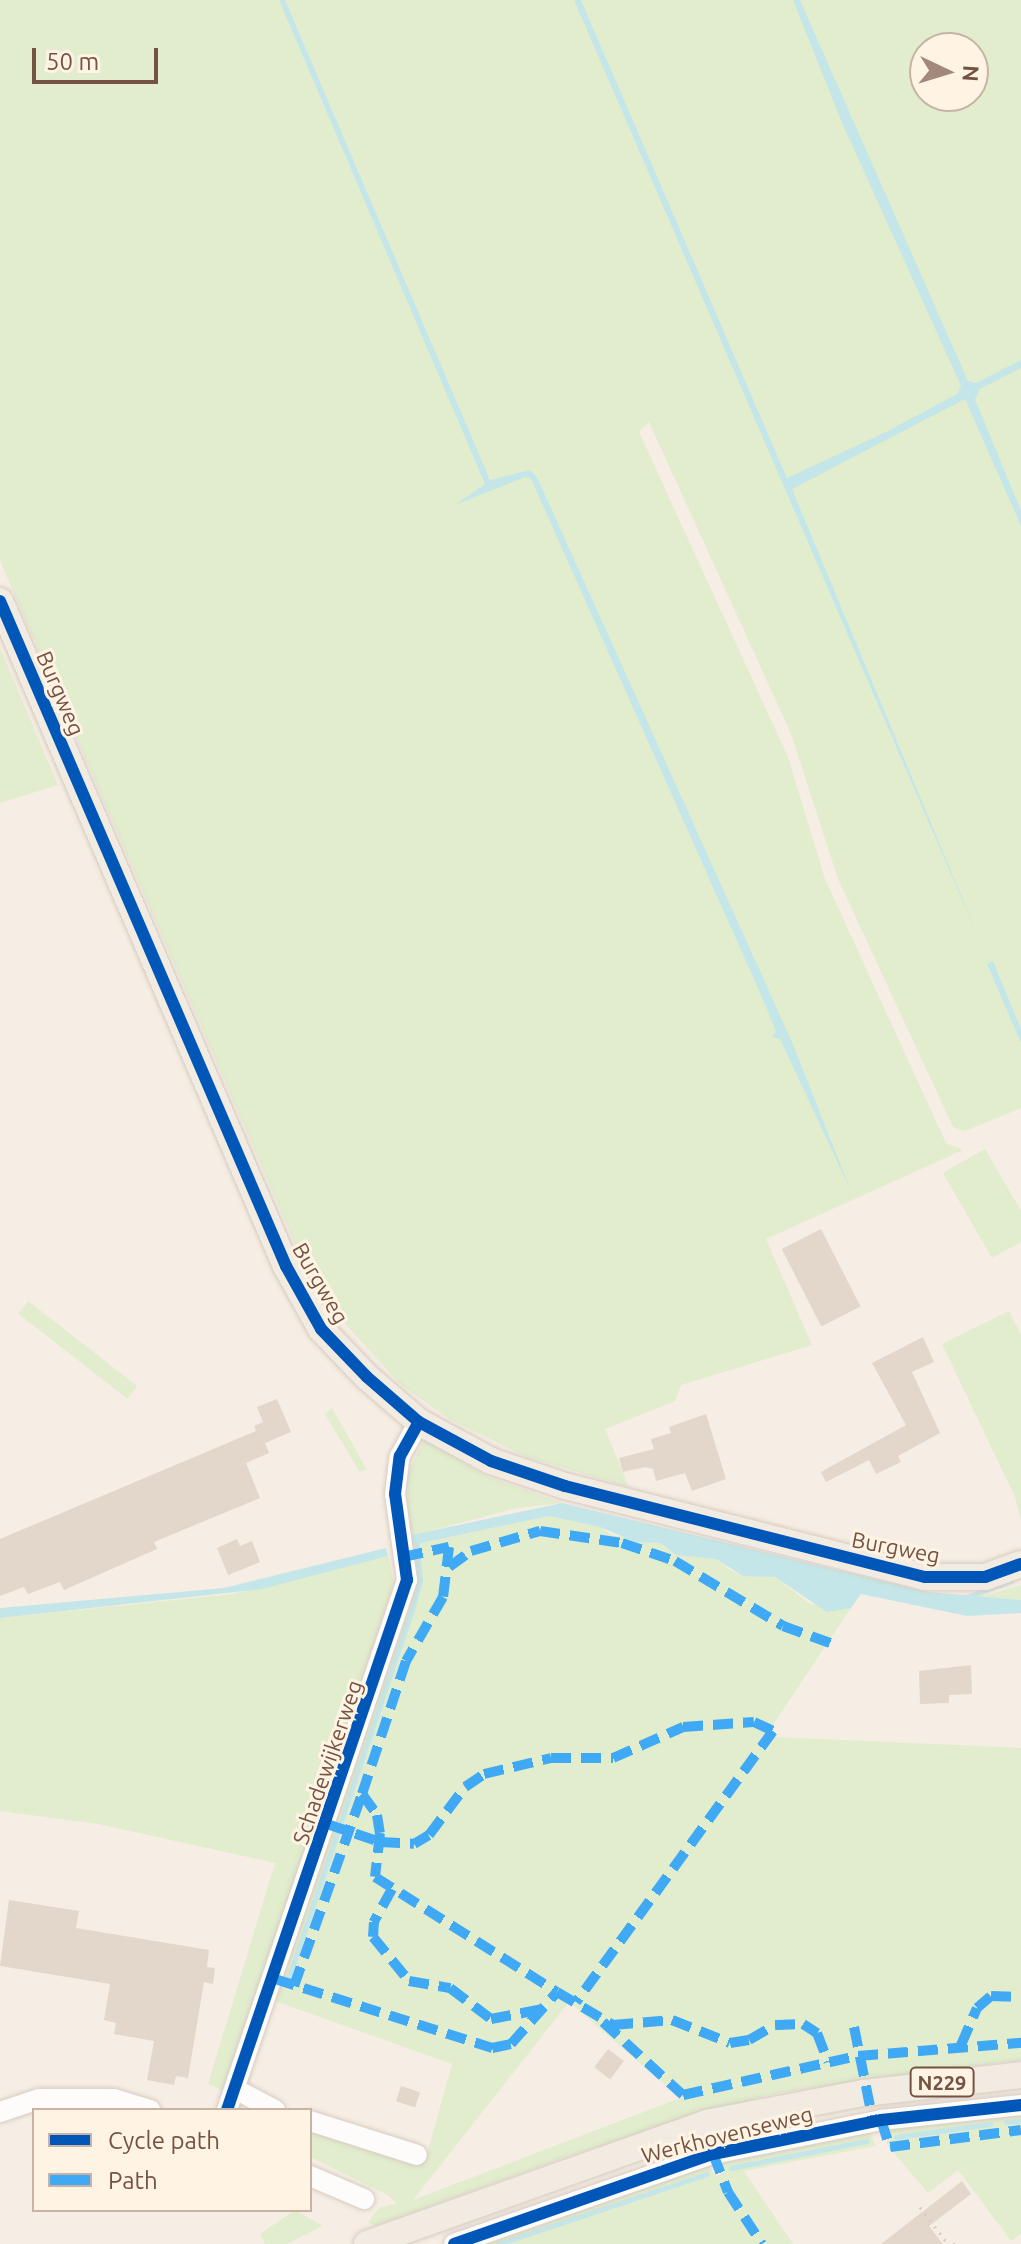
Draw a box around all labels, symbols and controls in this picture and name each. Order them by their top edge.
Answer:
scale bar [36,32,162,82]
north arrow [909,32,989,112]
text: 50 m [46,48,99,75]
text: N [958,64,984,83]
street label: Burgweg [31,647,91,739]
street label: Burgweg [287,1238,355,1328]
street label: Burgweg [850,1526,942,1568]
street label: Schadewijkerweg [287,1676,367,1848]
road number: N229 [908,2066,976,2098]
street label: Werkhovenseweg [638,2100,816,2168]
legend [32,2108,312,2212]
text: Cycle path [108,2127,220,2154]
text: Path [108,2167,158,2194]

